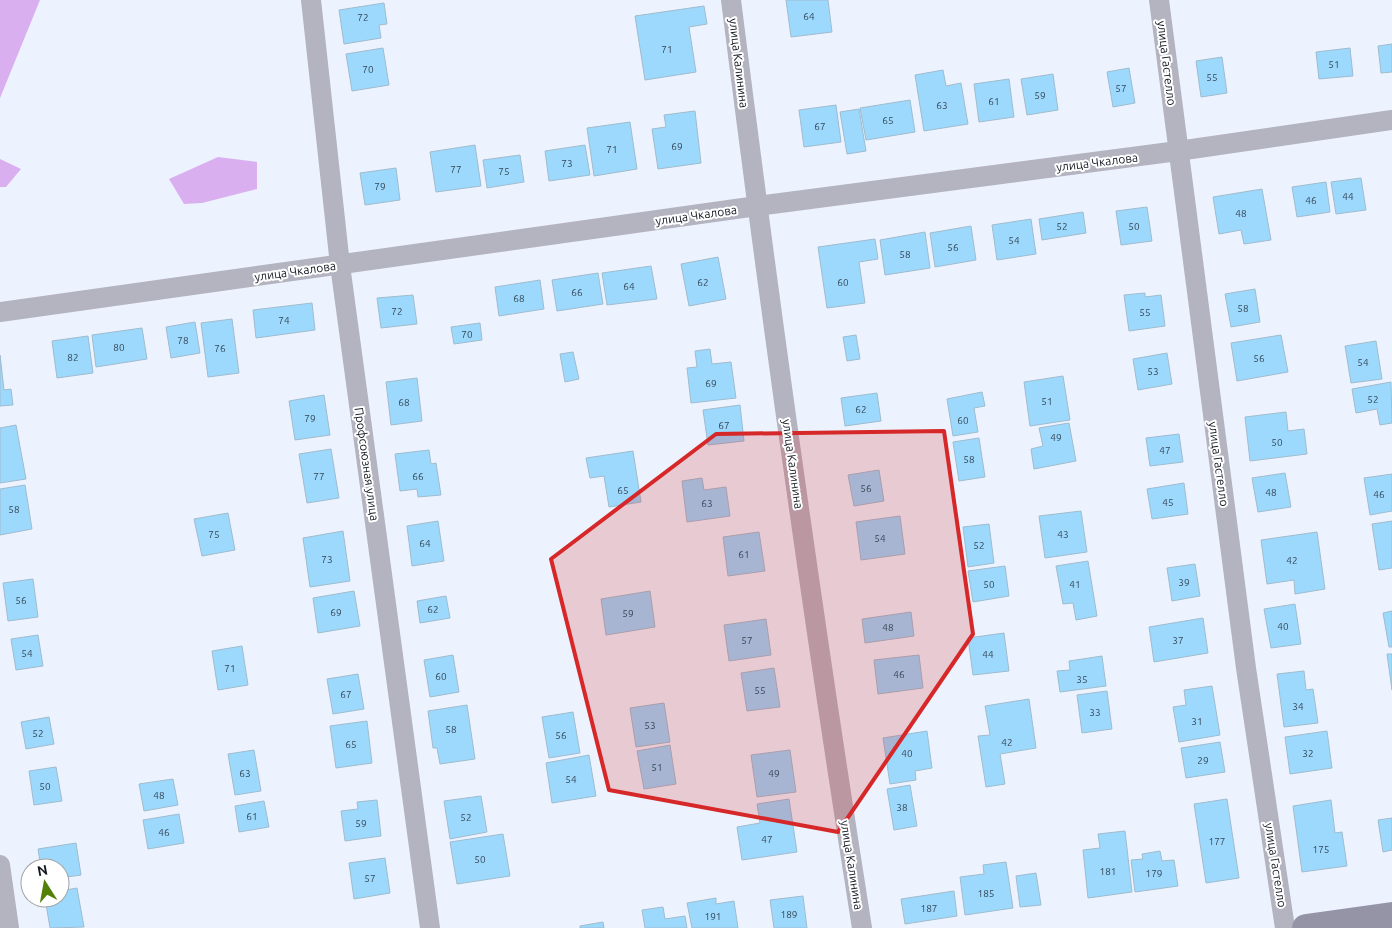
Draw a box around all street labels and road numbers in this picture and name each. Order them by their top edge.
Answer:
street label: улица Калинина [727,17,751,109]
street label: улица Гастелло [1155,20,1179,106]
street label: улица Чкалова [1055,151,1139,173]
street label: улица Чкалова [654,203,738,227]
street label: улица Чкалова [253,259,337,283]
street label: Профсоюзная улица [353,406,381,522]
street label: улица Калинина [780,418,806,510]
street label: улица Гастелло [1207,421,1231,507]
street label: улица Калинина [839,819,865,911]
street label: улица Гастелло [1263,822,1289,908]

